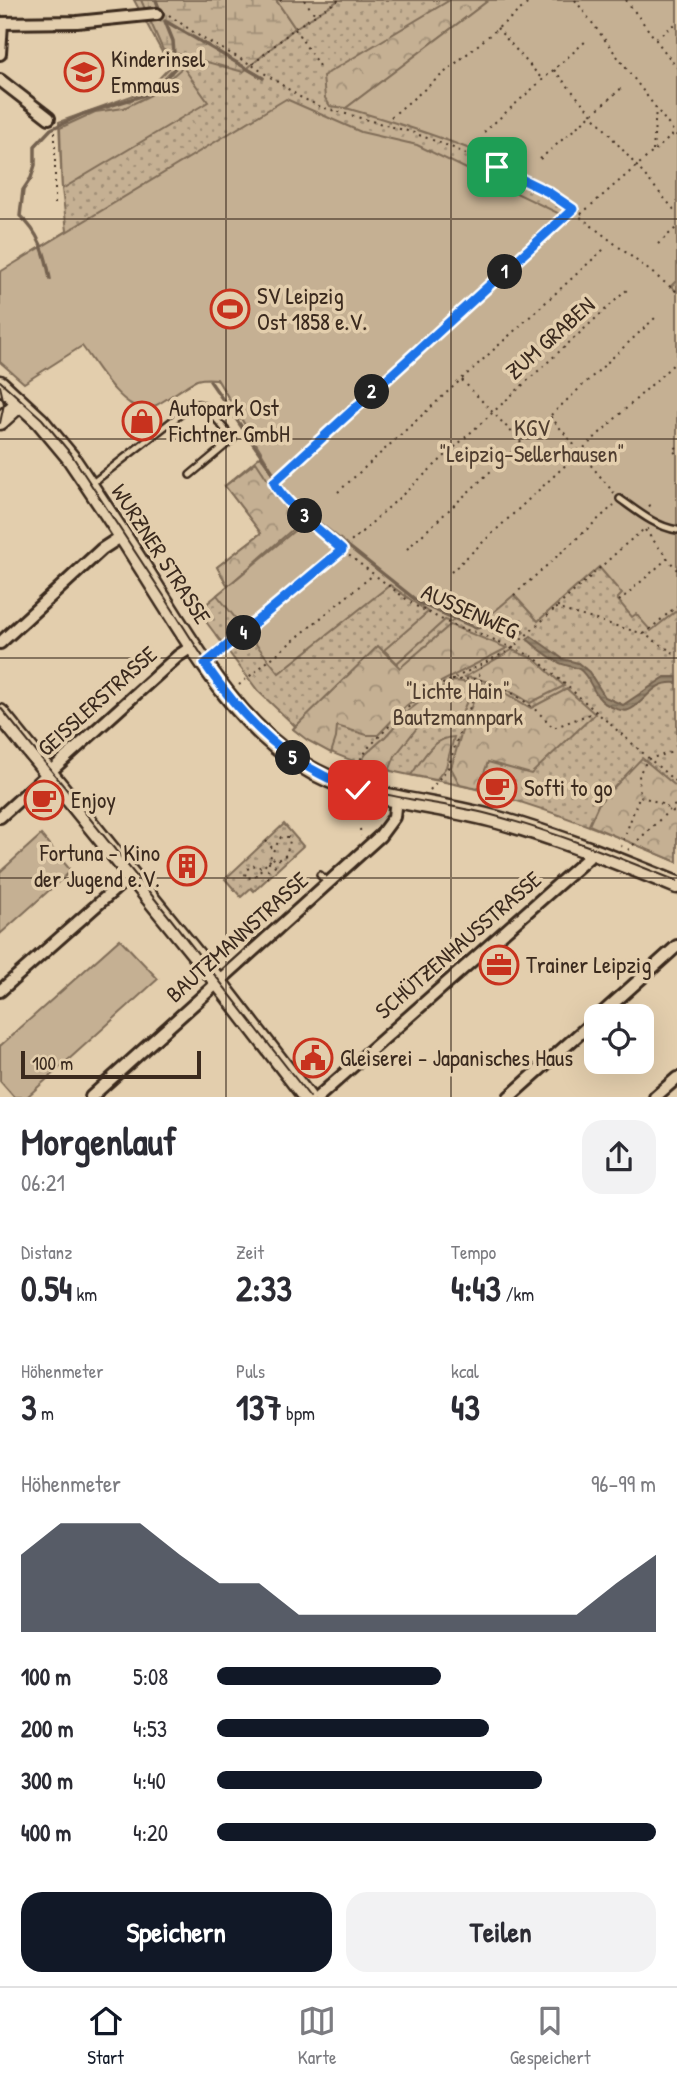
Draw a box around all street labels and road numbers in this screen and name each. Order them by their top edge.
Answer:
street label: ZUM GRABEN [498,289,601,386]
street label: WURZNER STRASSE [104,478,218,630]
street label: AUSSENWEG [417,575,523,646]
street label: GEISSLERSTRASSE [30,639,163,763]
street label: BAUTZMANNSTRASSE [159,864,315,1009]
street label: SCHÜTZENHAUSSTRASSE [368,864,547,1025]

